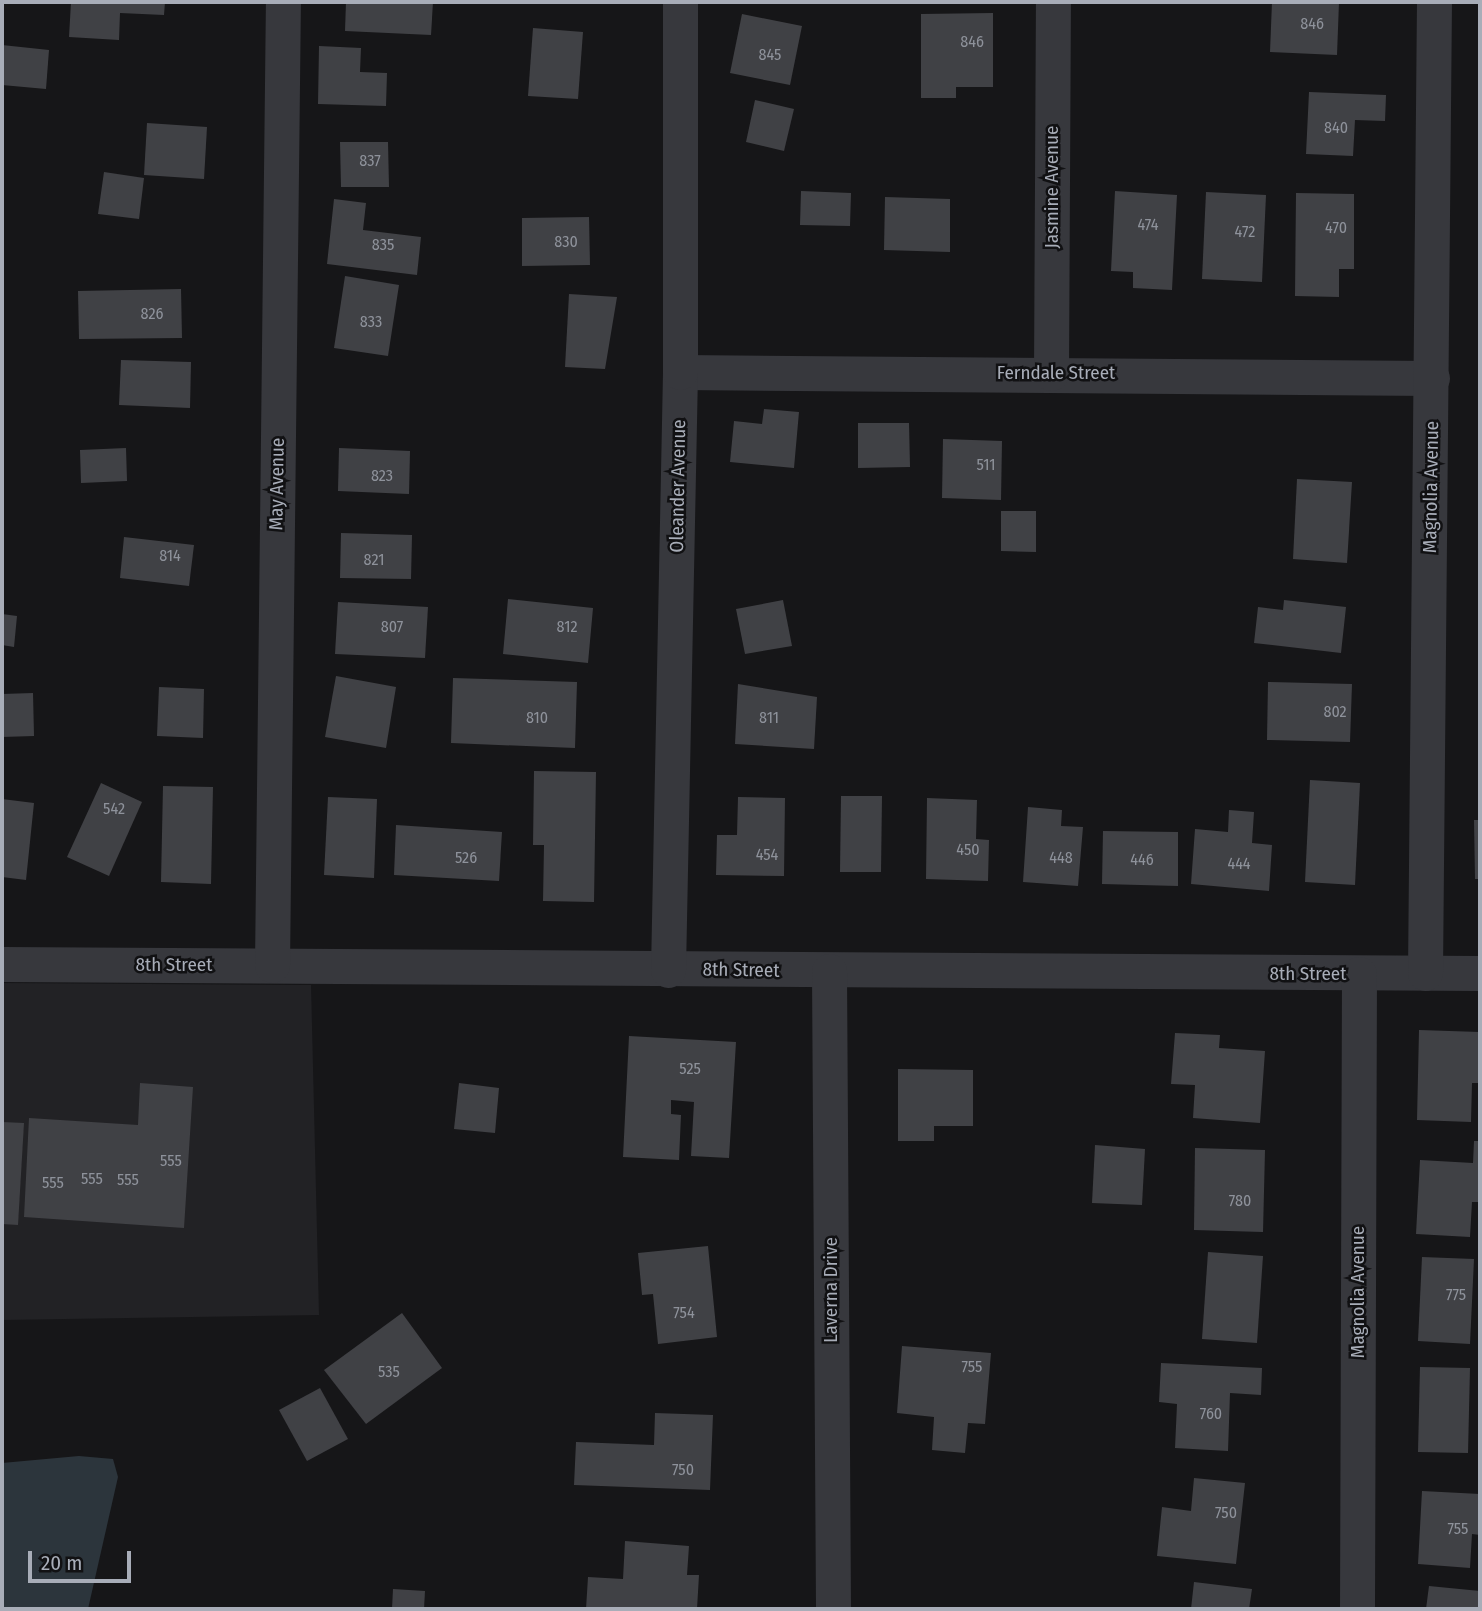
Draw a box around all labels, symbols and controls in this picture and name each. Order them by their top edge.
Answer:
house number: 846 [1300,14,1324,34]
house number: 846 [960,32,984,52]
house number: 845 [759,45,781,65]
house number: 840 [1324,118,1348,138]
street label: Jasmine Avenue [1041,126,1063,248]
house number: 837 [359,151,381,171]
house number: 474 [1137,215,1159,235]
house number: 470 [1325,218,1347,238]
house number: 472 [1235,222,1255,242]
house number: 830 [554,232,578,252]
house number: 835 [372,235,394,255]
house number: 826 [141,304,163,324]
house number: 833 [360,312,382,332]
street label: Ferndale Street [997,362,1115,384]
street label: Oleander Avenue [665,419,691,553]
street label: Magnolia Avenue [1418,421,1444,553]
street label: May Avenue [265,438,289,530]
house number: 511 [977,455,995,475]
house number: 823 [371,466,393,486]
house number: 814 [159,546,181,566]
house number: 821 [364,550,384,570]
house number: 807 [381,617,403,637]
house number: 812 [557,617,577,637]
house number: 802 [1323,702,1347,722]
house number: 810 [526,708,548,728]
house number: 811 [759,708,779,728]
house number: 542 [103,799,125,819]
house number: 450 [956,840,980,860]
house number: 454 [756,845,778,865]
house number: 526 [455,848,477,868]
house number: 448 [1049,848,1073,868]
house number: 446 [1130,850,1154,870]
house number: 444 [1227,854,1251,874]
street label: 8th Street [136,954,212,976]
street label: 8th Street [702,958,780,982]
street label: 8th Street [1270,963,1346,985]
house number: 525 [679,1059,701,1079]
house number: 555 [160,1151,182,1171]
house number: 555 [81,1169,103,1189]
house number: 555 [117,1170,139,1190]
house number: 555 [42,1173,64,1193]
house number: 780 [1229,1191,1251,1211]
street label: Magnolia Avenue [1347,1226,1369,1358]
street label: Laverna Drive [820,1237,842,1343]
house number: 775 [1446,1285,1466,1305]
house number: 754 [673,1303,695,1323]
house number: 755 [962,1357,982,1377]
house number: 535 [378,1362,400,1382]
house number: 760 [1200,1404,1222,1424]
house number: 750 [672,1460,694,1480]
house number: 750 [1215,1503,1237,1523]
house number: 755 [1448,1519,1468,1539]
scale bar [32,1538,135,1582]
text: 20 m [41,1550,82,1576]

